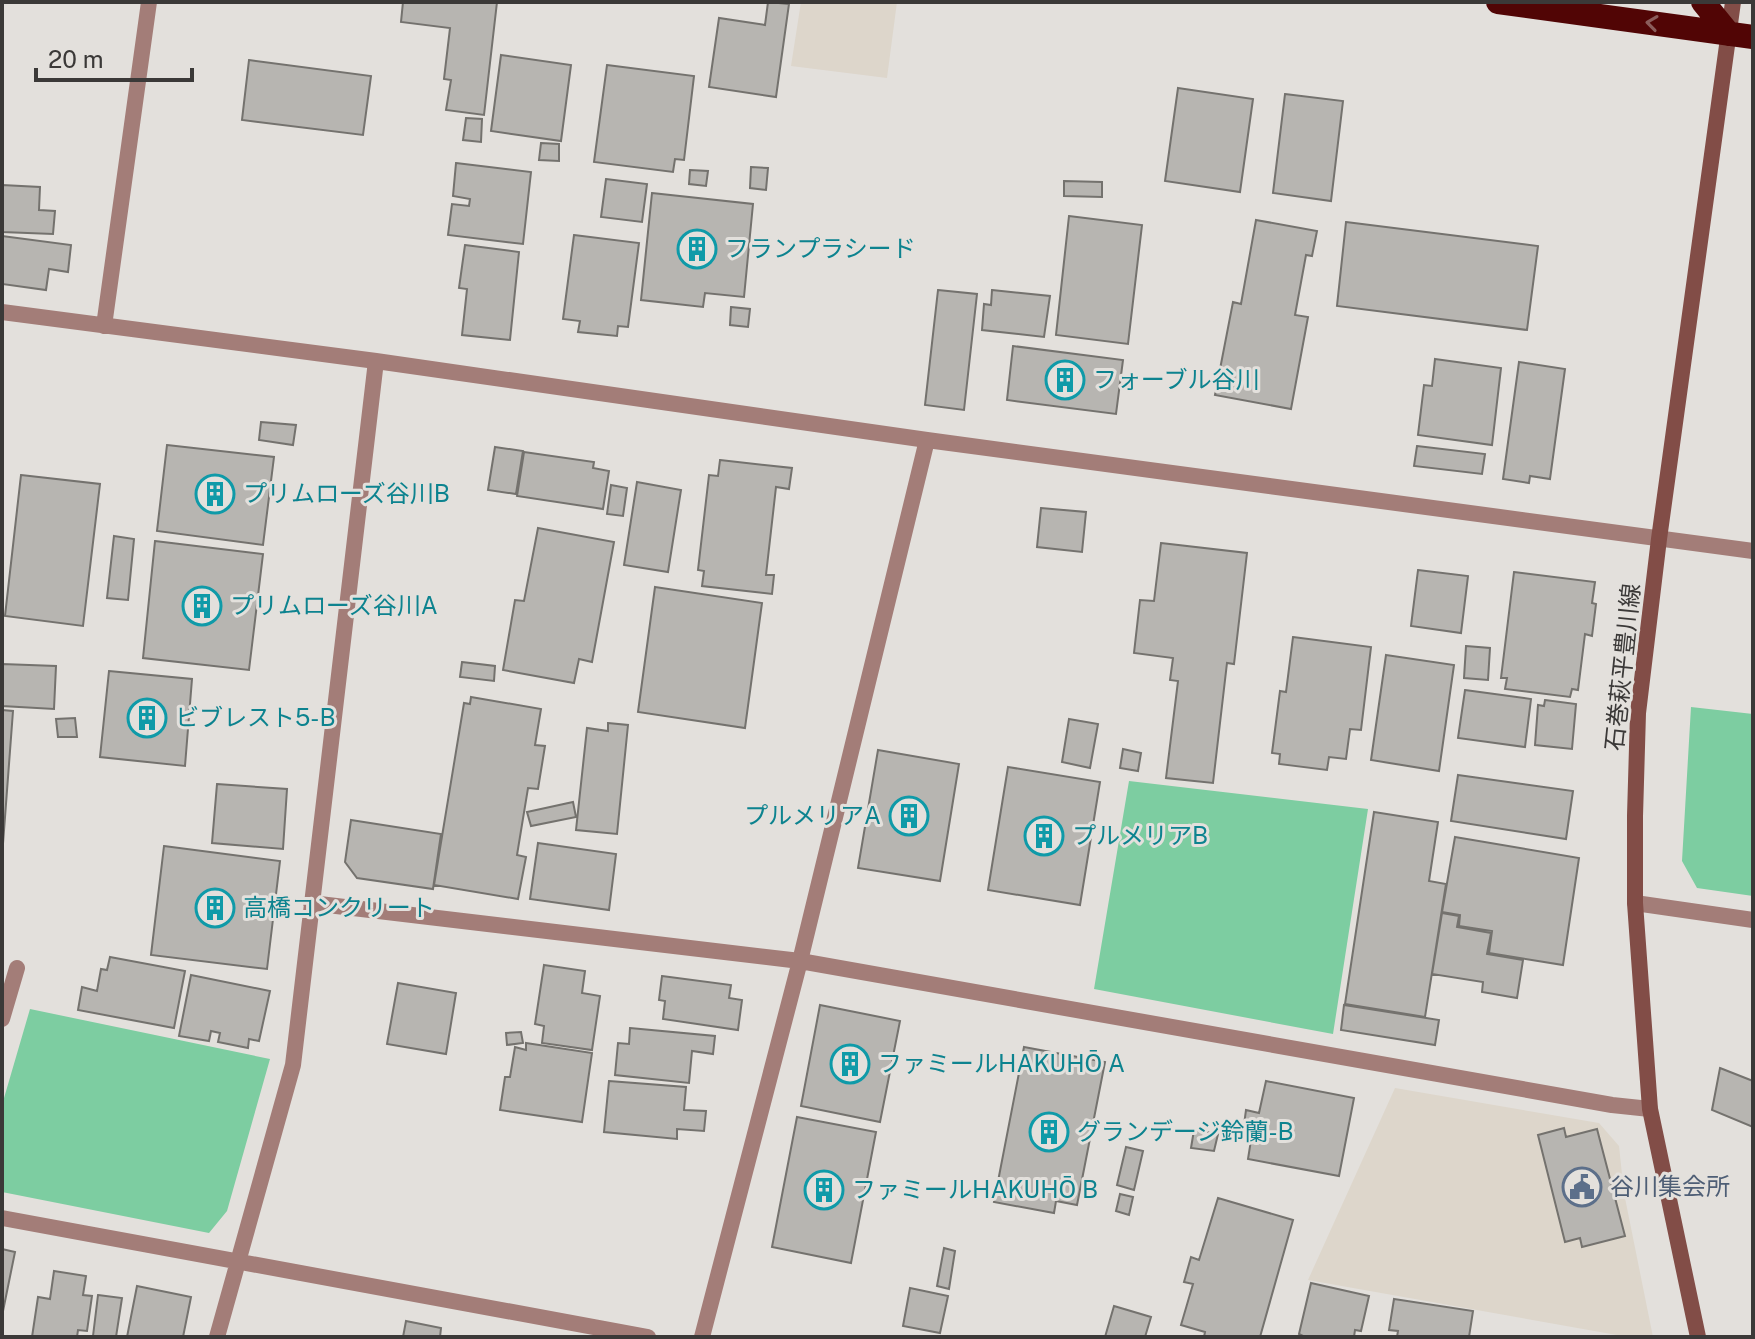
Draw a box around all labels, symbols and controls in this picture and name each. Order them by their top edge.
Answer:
one-way arrow [1645,15,1658,32]
scale bar [36,32,192,82]
text: 20 m [48,45,104,73]
building icon: フランプラシード [676,228,718,270]
place label: フランプラシード [725,234,916,262]
building icon: フォーブル谷川 [1044,359,1086,401]
place label: フォーブル谷川 [1093,365,1260,393]
building icon: プリムローズ谷川B [194,473,236,515]
place label: プリムローズ谷川B [243,479,450,507]
street label: 石巻萩平豊川線 [1599,582,1645,752]
building icon: プリムローズ谷川A [181,585,223,627]
place label: プリムローズ谷川A [230,591,438,619]
building icon: ビブレスト5-B [126,697,168,739]
place label: ビブレスト5-B [175,703,336,731]
building icon: プルメリアA [888,795,930,837]
place label: プルメリアA [744,801,881,829]
building icon: プルメリアB [1023,815,1065,857]
place label: プルメリアB [1072,821,1208,849]
building icon: 高橋コンクリート [194,887,236,929]
place label: 高橋コンクリート [243,893,435,921]
building icon: ファミールHAKUHŌ A [829,1043,871,1085]
place label: ファミールHAKUHŌ A [878,1049,1125,1077]
building icon: グランデージ鈴蘭-B [1028,1111,1070,1153]
place label: グランデージ鈴蘭-B [1077,1117,1294,1145]
public building icon: 谷川集会所 [1561,1166,1603,1208]
building icon: ファミールHAKUHŌ B [803,1169,845,1211]
place label: 谷川集会所 [1610,1172,1730,1200]
place label: ファミールHAKUHŌ B [852,1175,1098,1203]

